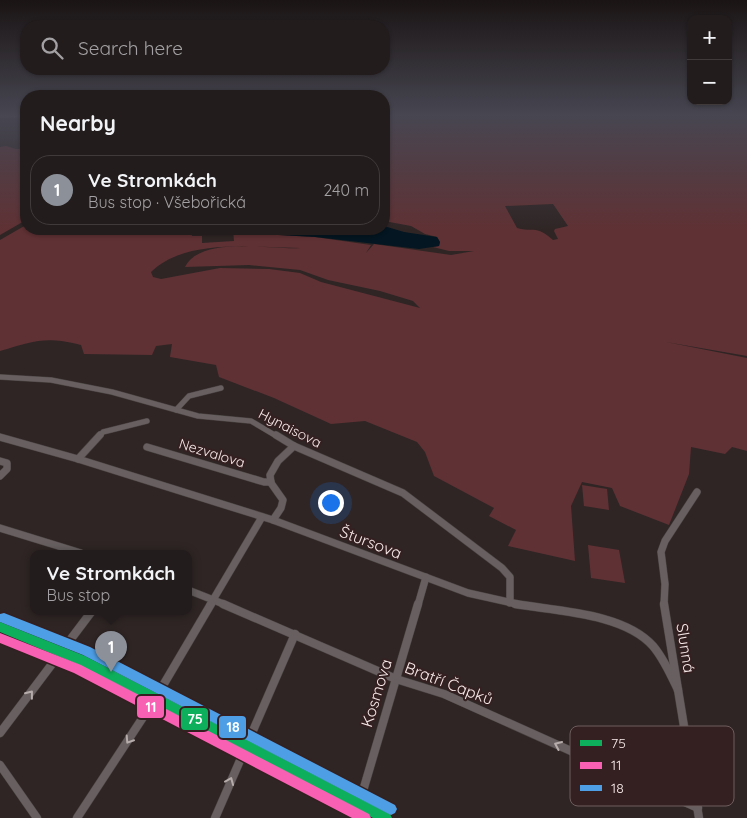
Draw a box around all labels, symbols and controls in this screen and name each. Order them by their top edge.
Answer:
map controls [687,15,732,105]
button: + [687,15,732,60]
search box [20,20,390,75]
icon: search [38,34,66,62]
text: Search here [78,36,183,60]
button: − [687,60,732,105]
text: Nearby [40,110,116,136]
text: Ve Stromkách [88,168,217,192]
text: 1 [54,180,60,200]
text: 240 m [323,180,369,200]
text: Bus stop · Všebořická [88,192,246,212]
street label: Hynaisova [255,404,325,452]
street label: Nezvalova [177,434,247,472]
your location [318,490,344,516]
street label: Štursova [337,521,405,563]
popup [30,550,192,615]
text: Ve Stromkách [47,561,175,585]
text: Bus stop [47,585,110,605]
street label: Slunná [672,622,700,674]
pin: 1 [95,631,127,672]
street label: Kosmova [356,657,396,729]
street label: Bratří Čapků [402,657,496,709]
one-way arrow [24,691,32,700]
line badge: 11 [136,695,165,719]
text: 11 [146,698,156,716]
line badge: 75 [180,707,209,731]
text: 75 [187,710,203,728]
line badge: 18 [218,715,247,739]
text: 18 [226,718,240,736]
legend [570,726,734,806]
text: 75 [611,734,626,752]
one-way arrow [126,735,135,744]
one-way arrow [554,741,563,752]
text: 11 [611,756,621,774]
one-way arrow [224,777,235,786]
text: 18 [611,779,624,797]

